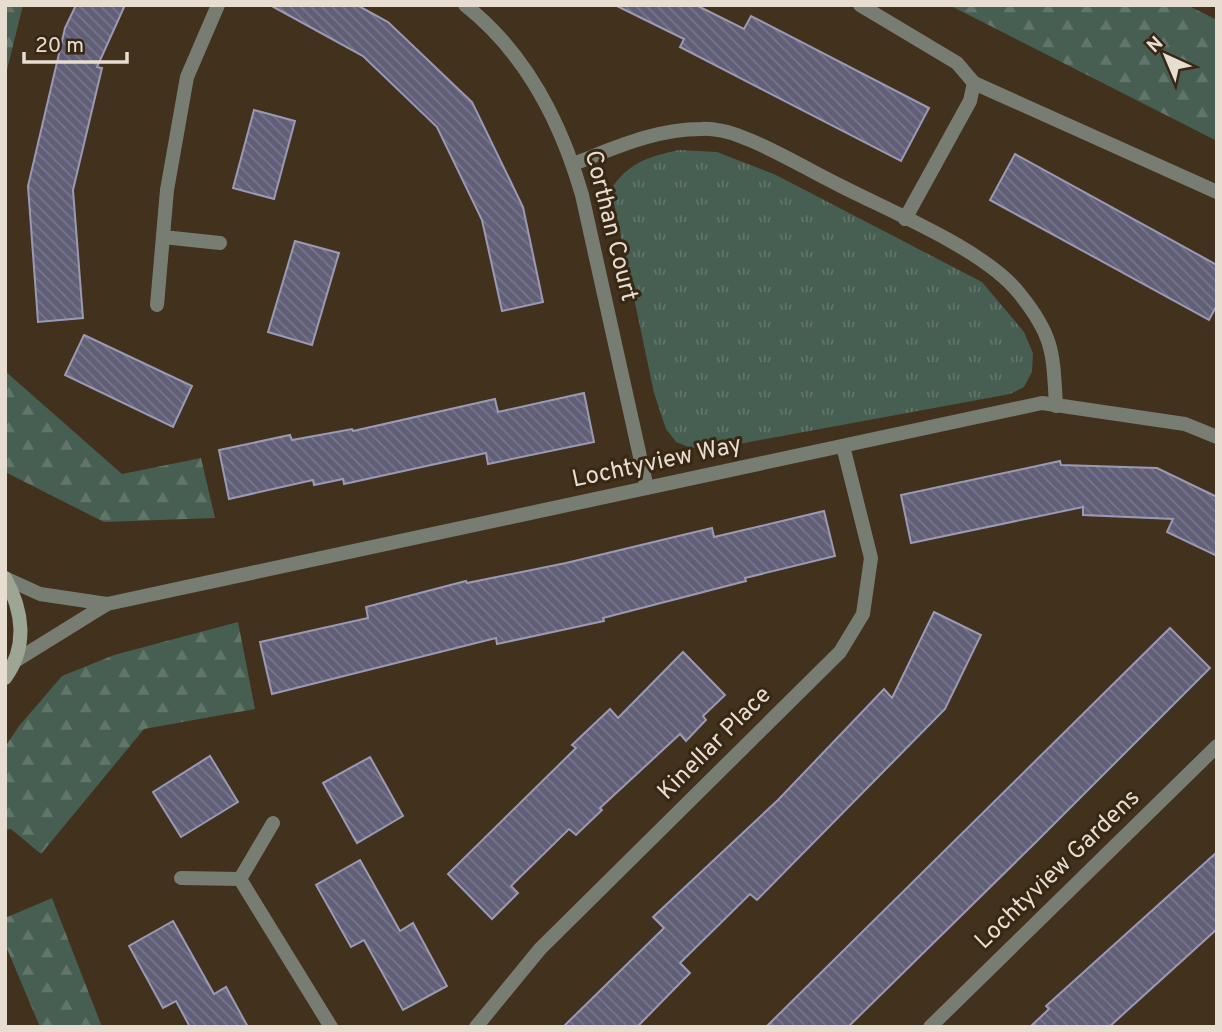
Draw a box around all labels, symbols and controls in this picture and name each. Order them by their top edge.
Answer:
scale bar [24,21,128,65]
north arrow [1131,21,1201,91]
text: N [1142,32,1169,59]
text: 20 m [35,33,84,60]
street label: Corthan Court [577,147,643,305]
street label: Lochtyview Way [569,430,745,496]
street label: Kinellar Place [652,681,778,807]
street label: Lochtyview Gardens [969,784,1147,956]

